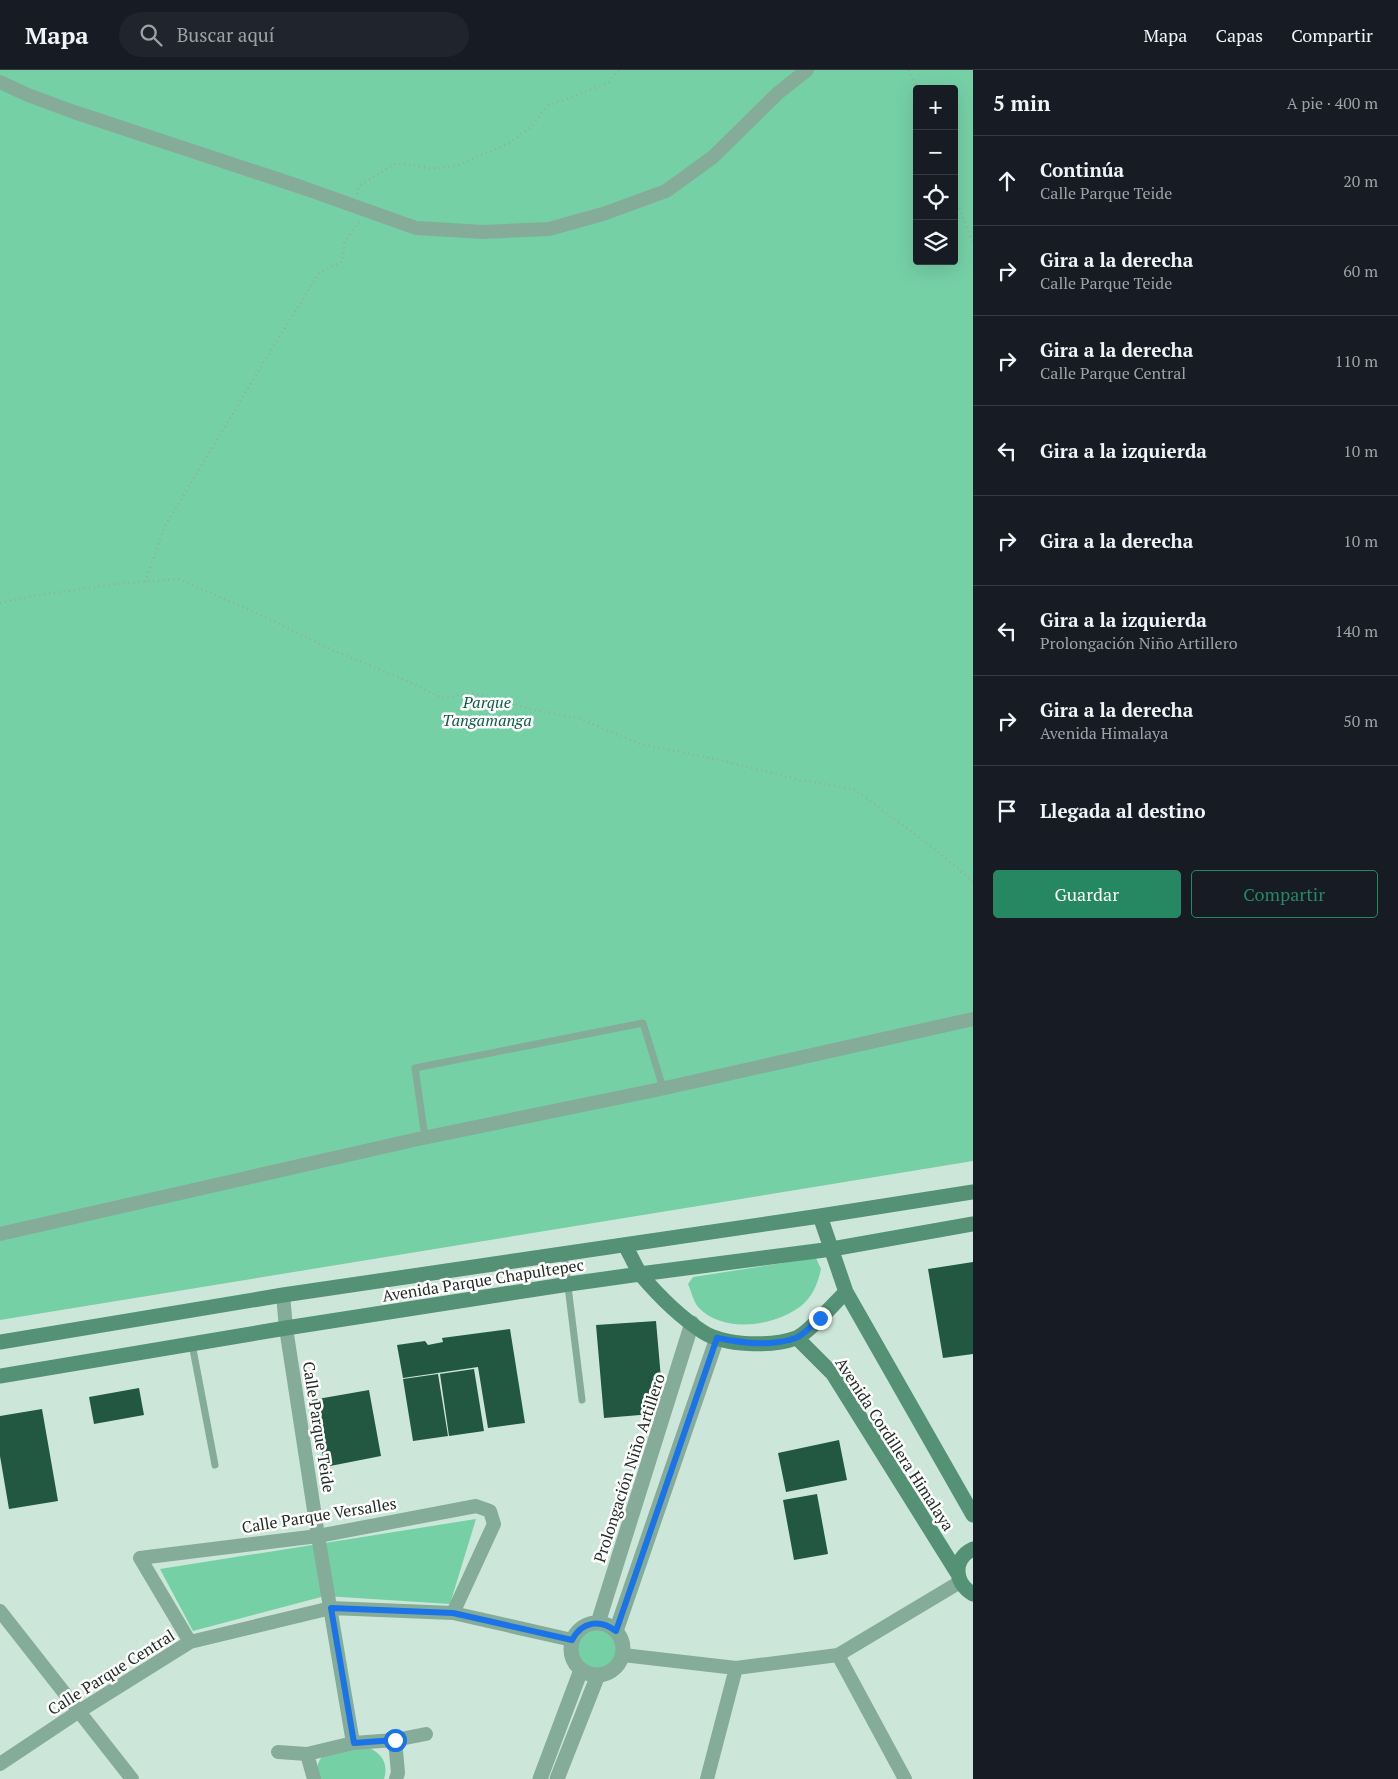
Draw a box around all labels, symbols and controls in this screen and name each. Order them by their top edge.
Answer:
search box [119,12,469,57]
text: Mapa [25,19,89,51]
icon: search [137,21,165,49]
text: Buscar aquí [177,22,274,47]
text: Mapa [1143,23,1187,47]
text: Capas [1215,23,1263,47]
text: Compartir [1291,23,1373,47]
map controls [913,85,958,265]
button: + [913,85,958,130]
text: 5 min [993,89,1050,117]
text: A pie · 400 m [1287,92,1378,114]
button: − [913,130,958,175]
text: Continúa [1040,157,1124,182]
icon: ahead [993,167,1021,195]
text: 20 m [1343,170,1378,192]
button: locate [913,175,958,220]
text: Calle Parque Teide [1040,182,1172,204]
button: layers [913,220,958,265]
text: Gira a la derecha [1040,247,1193,272]
icon: right [993,257,1021,285]
text: 60 m [1343,260,1378,282]
text: Calle Parque Teide [1040,272,1172,294]
text: Gira a la derecha [1040,337,1193,362]
icon: right [993,347,1021,375]
text: 110 m [1335,350,1378,372]
text: Calle Parque Central [1040,362,1186,384]
icon: left [993,437,1021,465]
text: Gira a la izquierda [1040,438,1207,463]
text: 10 m [1343,440,1378,462]
icon: right [993,527,1021,555]
text: Gira a la derecha [1040,528,1193,553]
text: 10 m [1343,530,1378,552]
text: Gira a la izquierda [1040,607,1207,632]
icon: left [993,617,1021,645]
text: 140 m [1335,620,1378,642]
text: Prolongación Niño Artillero [1040,632,1238,654]
park label: Parque Tangamanga [442,691,532,731]
text: Gira a la derecha [1040,697,1193,722]
icon: right [993,707,1021,735]
text: 50 m [1343,710,1378,732]
text: Avenida Himalaya [1040,722,1168,744]
icon: arrive [993,797,1021,825]
text: Llegada al destino [1040,798,1206,823]
button: Guardar [993,870,1181,918]
button: Compartir [1191,870,1378,918]
street label: Avenida Parque Chapultepec [381,1253,585,1307]
route end [809,1307,832,1330]
street label: Avenida Cordillera Himalaya [831,1353,959,1535]
street label: Calle Parque Teide [298,1360,340,1494]
street label: Prolongación Niño Artillero [588,1370,670,1565]
street label: Calle Parque Versalles [240,1492,398,1538]
street label: Calle Parque Central [43,1624,179,1720]
route start [384,1729,407,1752]

